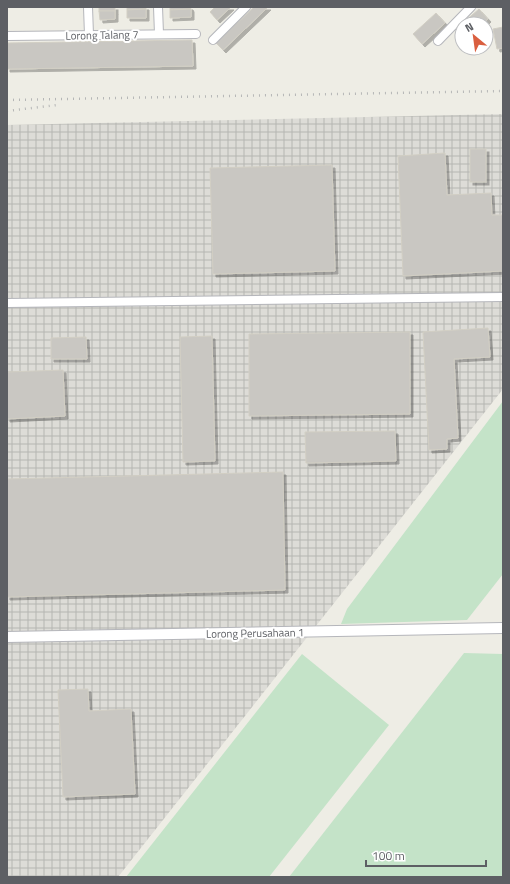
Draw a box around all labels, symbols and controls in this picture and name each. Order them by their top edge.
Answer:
north arrow [454,16,494,56]
text: N [462,18,476,36]
street label: Lorong Talang 7 [65,26,139,44]
street label: Lorong Perusahaan 1 [206,624,304,642]
scale bar [366,842,486,868]
text: 100 m [372,846,405,865]

